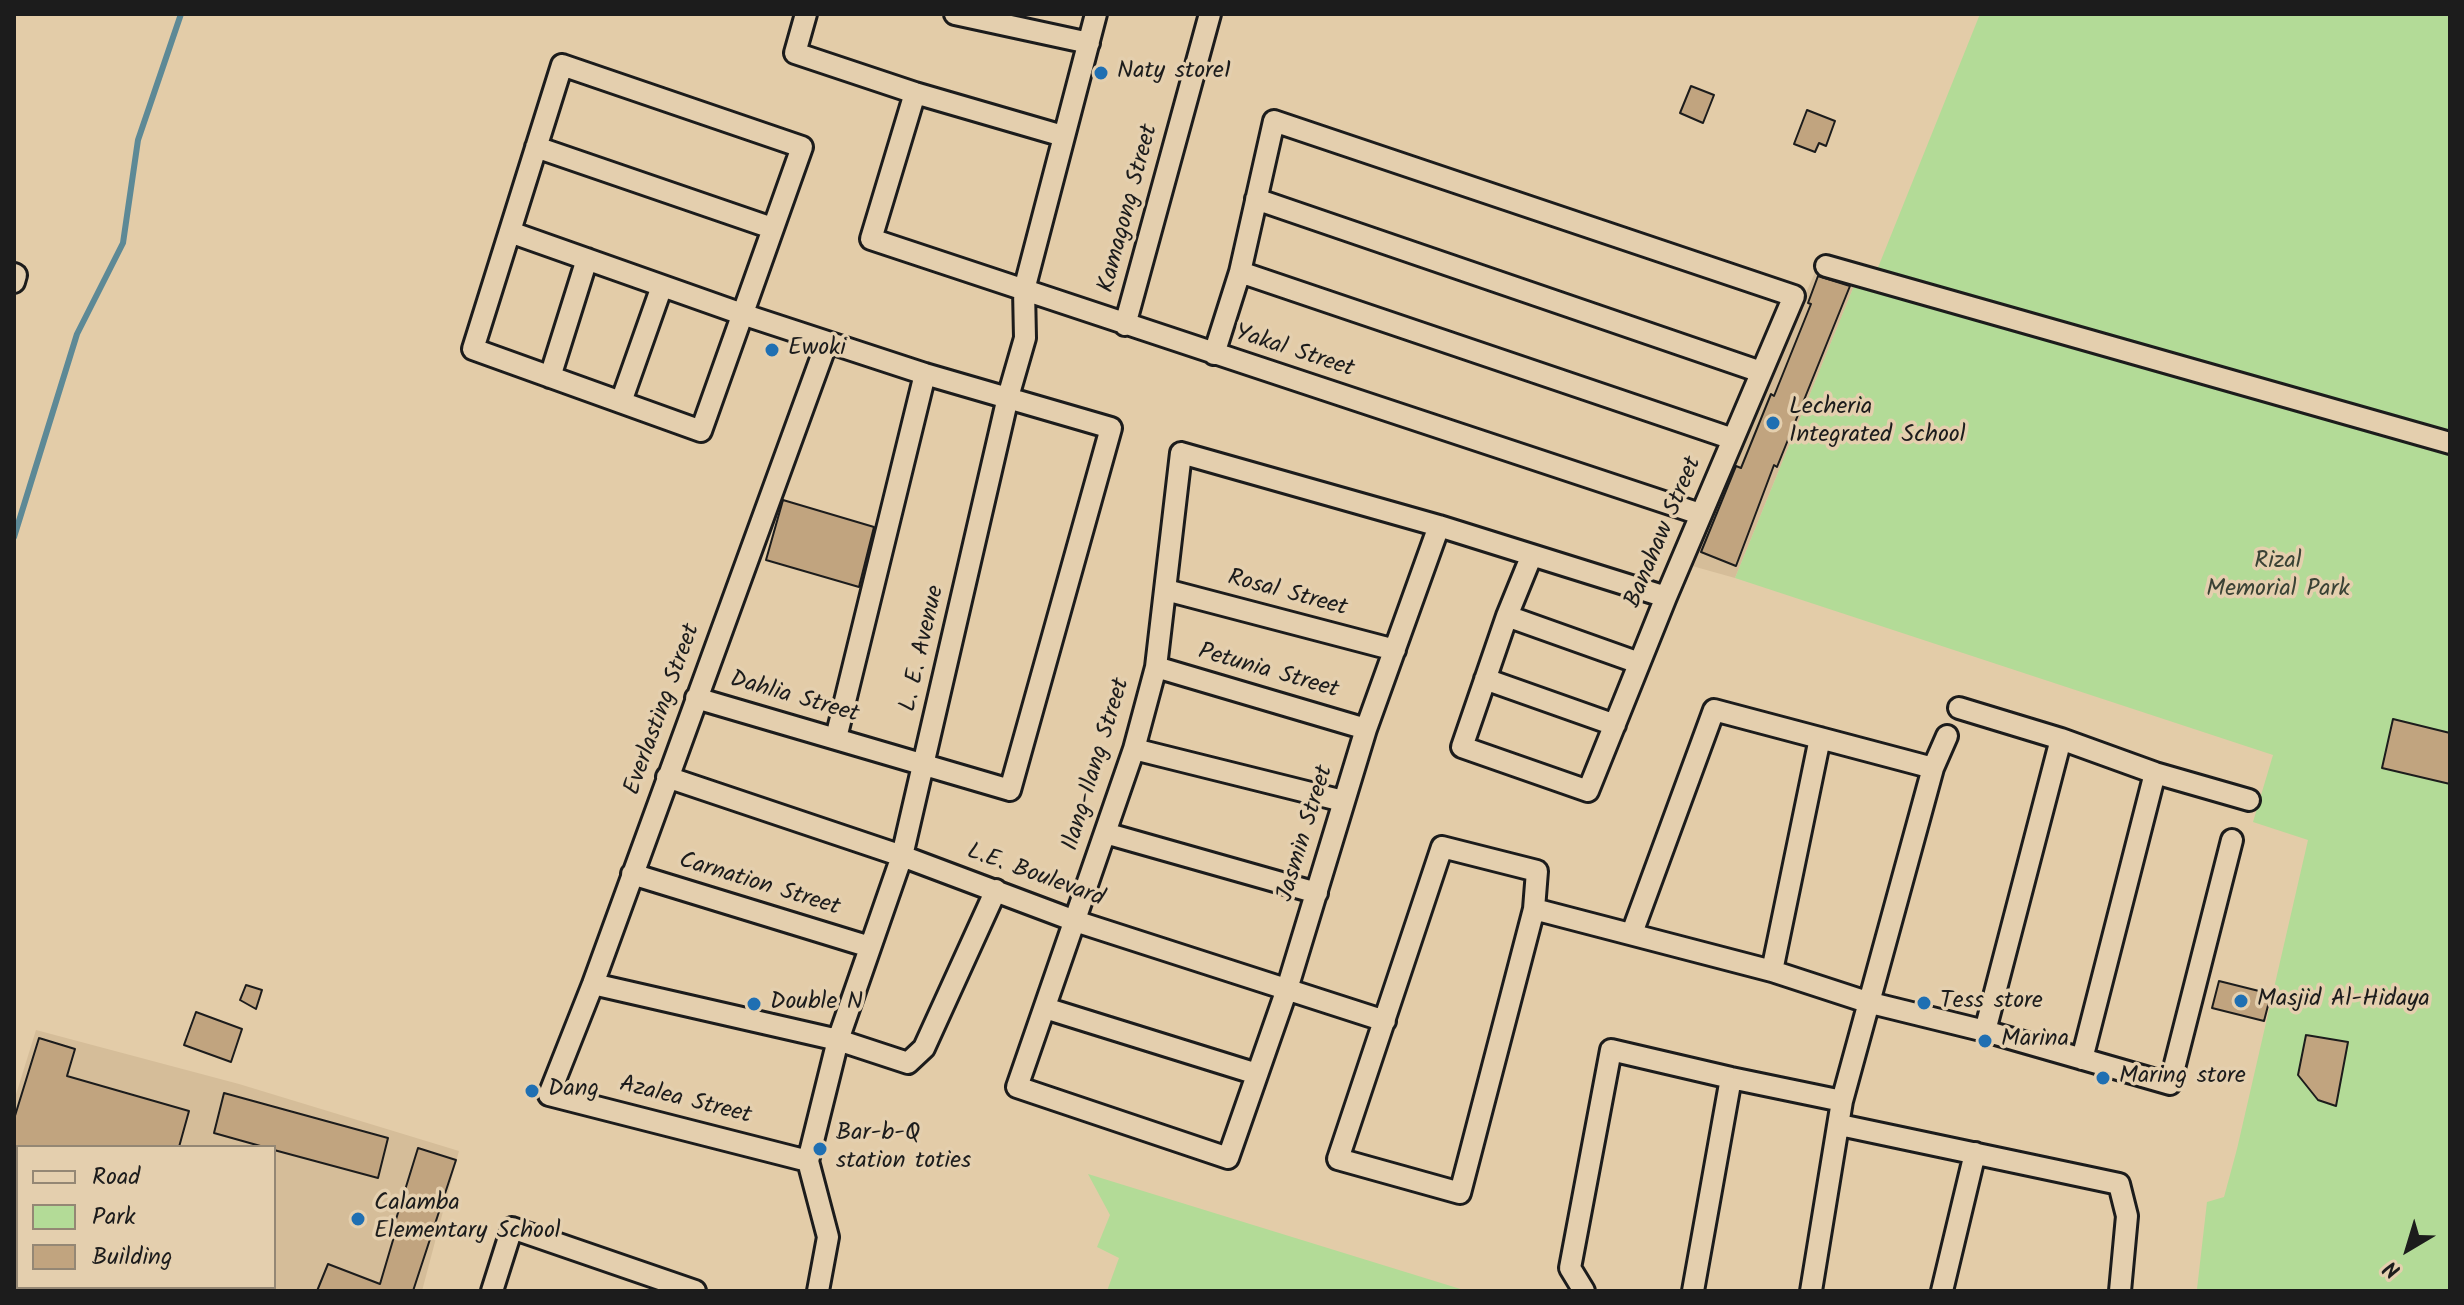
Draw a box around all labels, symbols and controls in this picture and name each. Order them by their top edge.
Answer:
place label: Naty store1 [1117,59,1231,87]
marker: Naty store1 [1092,64,1110,82]
street label: Kamagong Street [1094,122,1166,296]
street label: Yakal Street [1231,320,1357,386]
place label: Ewoki [788,336,846,364]
marker: Ewoki [763,341,781,359]
place label: Lecheria Integrated School [1789,395,1966,451]
marker: Lecheria Integrated School [1764,414,1782,432]
street label: Banahaw Street [1620,453,1710,613]
park label: Rizal Memorial Park [2206,549,2350,605]
street label: Rosal Street [1224,565,1350,625]
street label: L. E. Avenue [896,583,952,715]
street label: Everlasting Street [620,621,708,799]
street label: Petunia Street [1194,639,1342,707]
street label: Dahlia Street [726,667,862,731]
street label: Ilang-Ilang Street [1058,675,1138,855]
street label: Jasmin Street [1273,762,1341,906]
street label: L.E. Boulevard [962,839,1108,915]
street label: Carnation Street [675,848,843,924]
place label: Masjid Al-Hidaya [2257,987,2430,1015]
place label: Tess store [1940,989,2043,1017]
place label: Double N [770,990,863,1018]
marker: Masjid Al-Hidaya [2232,992,2250,1010]
marker: Tess store [1915,994,1933,1012]
marker: Double N [745,995,763,1013]
place label: Marina [2001,1027,2069,1055]
marker: Marina [1976,1032,1994,1050]
place label: Maring store [2119,1064,2246,1092]
marker: Maring store [2094,1069,2112,1087]
street label: Azalea Street [616,1072,754,1132]
place label: Dang [548,1077,599,1105]
marker: Dang [523,1082,541,1100]
place label: Bar-b-Q station toties [836,1121,971,1177]
marker: Bar-b-Q station toties [811,1140,829,1158]
legend [16,1145,276,1289]
text: Road [92,1158,140,1197]
place label: Calamba Elementary School [374,1191,561,1247]
text: Park [92,1198,136,1237]
north arrow [2368,1209,2448,1289]
marker: Calamba Elementary School [349,1210,367,1228]
text: Building [92,1238,172,1277]
text: N [2377,1250,2409,1286]

